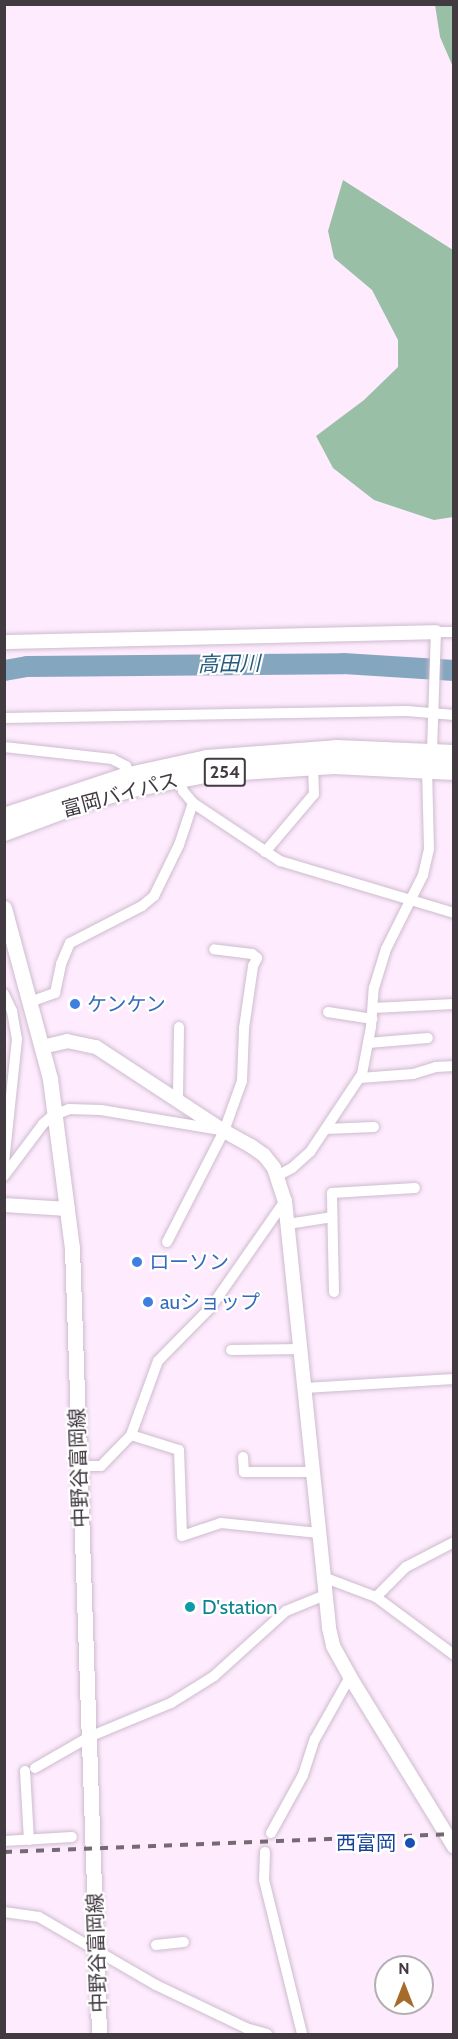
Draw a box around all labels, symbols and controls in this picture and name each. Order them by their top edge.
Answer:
water label: 高田川 [197,651,261,677]
road number: 254 [202,757,248,787]
street label: 富岡バイパス [59,768,181,822]
place label: ケンケン [87,992,167,1016]
marker: ケンケン [68,997,82,1011]
place label: ローソン [149,1250,229,1274]
marker: ローソン [130,1255,144,1269]
place label: auショップ [160,1290,260,1314]
marker: auショップ [141,1295,155,1309]
street label: 中野谷富岡線 [65,1408,93,1528]
place label: D'station [202,1595,277,1619]
marker: D'station [183,1600,197,1614]
place label: 西富岡 [336,1831,396,1855]
marker: 西富岡 [401,1834,419,1852]
street label: 中野谷富岡線 [83,1893,111,2013]
north arrow [374,1955,434,2015]
text: N [398,1959,410,1978]

